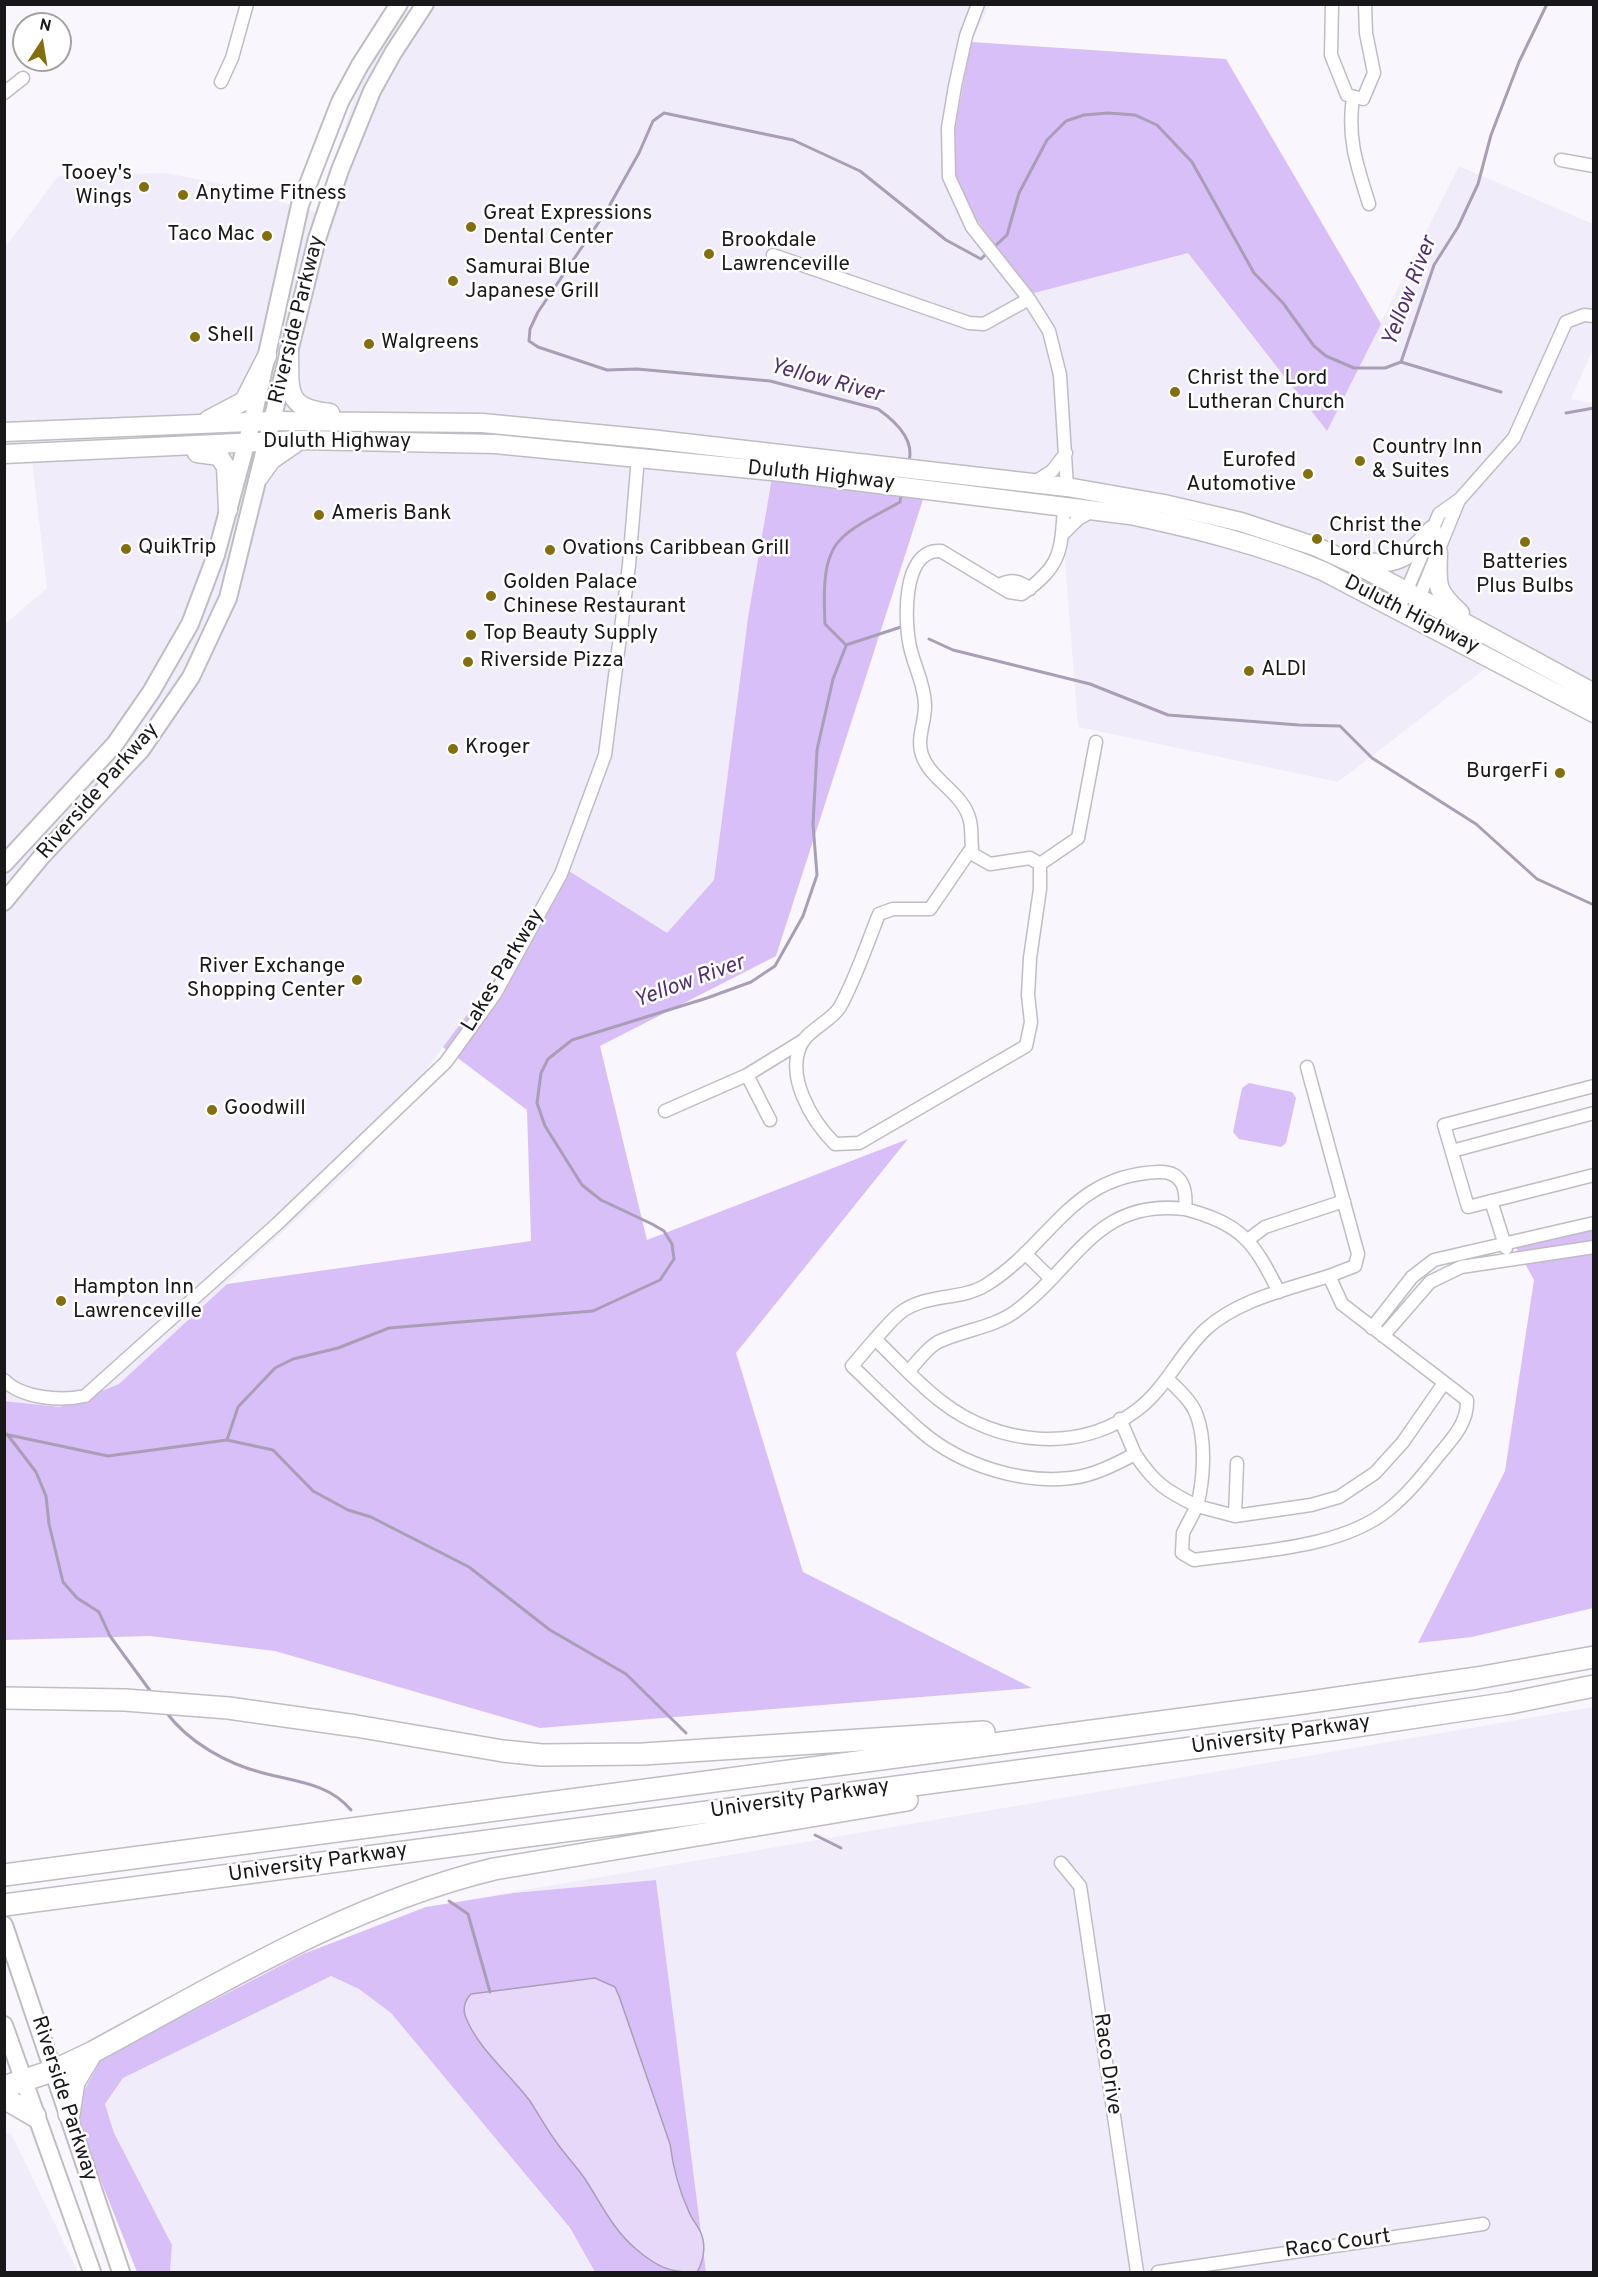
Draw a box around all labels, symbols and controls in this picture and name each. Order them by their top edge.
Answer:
north arrow [12,12,72,72]
text: N [38,15,53,37]
place label: Tooey's Wings [61,162,132,212]
marker: Tooey's Wings [137,180,151,194]
place label: Anytime Fitness [195,182,347,208]
marker: Anytime Fitness [176,188,190,202]
place label: Great Expressions Dental Center [483,202,652,252]
marker: Great Expressions Dental Center [464,220,478,234]
place label: Taco Mac [167,223,255,249]
marker: Taco Mac [260,229,274,243]
place label: Brookdale Lawrenceville [721,229,850,279]
street label: Riverside Parkway [265,233,331,407]
water label: Yellow River [1378,233,1444,351]
marker: Brookdale Lawrenceville [702,247,716,261]
place label: Samurai Blue Japanese Grill [465,256,599,306]
marker: Samurai Blue Japanese Grill [446,274,460,288]
place label: Shell [207,324,254,350]
marker: Shell [188,330,202,344]
place label: Walgreens [381,331,479,357]
marker: Walgreens [362,337,376,351]
water label: Yellow River [767,354,885,410]
place label: Christ the Lord Lutheran Church [1187,367,1345,417]
marker: Christ the Lord Lutheran Church [1168,385,1182,399]
street label: Duluth Highway [263,430,411,456]
place label: Country Inn & Suites [1372,436,1482,486]
place label: Eurofed Automotive [1186,449,1296,499]
marker: Country Inn & Suites [1353,454,1367,468]
street label: Duluth Highway [746,457,896,497]
marker: Eurofed Automotive [1301,467,1315,481]
place label: Ameris Bank [331,502,451,528]
marker: Ameris Bank [312,508,326,522]
place label: Christ the Lord Church [1329,514,1444,564]
marker: Christ the Lord Church [1310,532,1324,546]
marker: Batteries Plus Bulbs [1518,535,1532,549]
place label: QuikTrip [138,536,216,562]
place label: Ovations Caribbean Grill [562,537,790,563]
marker: QuikTrip [119,542,133,556]
marker: Ovations Caribbean Grill [543,543,557,557]
place label: Batteries Plus Bulbs [1476,551,1574,601]
place label: Golden Palace Chinese Restaurant [503,571,686,621]
street label: Duluth Highway [1339,571,1483,661]
marker: Golden Palace Chinese Restaurant [484,589,498,603]
place label: Top Beauty Supply [483,622,658,648]
marker: Top Beauty Supply [464,628,478,642]
place label: Riverside Pizza [480,649,623,675]
marker: Riverside Pizza [461,655,475,669]
place label: ALDI [1261,658,1307,684]
marker: ALDI [1242,664,1256,678]
street label: Riverside Parkway [33,719,165,865]
place label: Kroger [465,736,530,762]
marker: Kroger [446,742,460,756]
place label: BurgerFi [1466,760,1548,786]
marker: BurgerFi [1553,766,1567,780]
street label: Lakes Parkway [457,905,551,1037]
water label: Yellow River [631,951,749,1015]
place label: River Exchange Shopping Center [187,955,345,1005]
marker: River Exchange Shopping Center [350,973,364,987]
place label: Goodwill [224,1097,306,1123]
marker: Goodwill [205,1103,219,1117]
place label: Hampton Inn Lawrenceville [73,1276,202,1326]
marker: Hampton Inn Lawrenceville [54,1294,68,1308]
street label: University Parkway [1190,1711,1372,1761]
street label: University Parkway [709,1775,891,1825]
street label: University Parkway [227,1839,409,1889]
street label: Raco Drive [1086,2012,1126,2116]
street label: Riverside Parkway [24,2013,102,2185]
street label: Raco Court [1284,2225,1392,2265]

